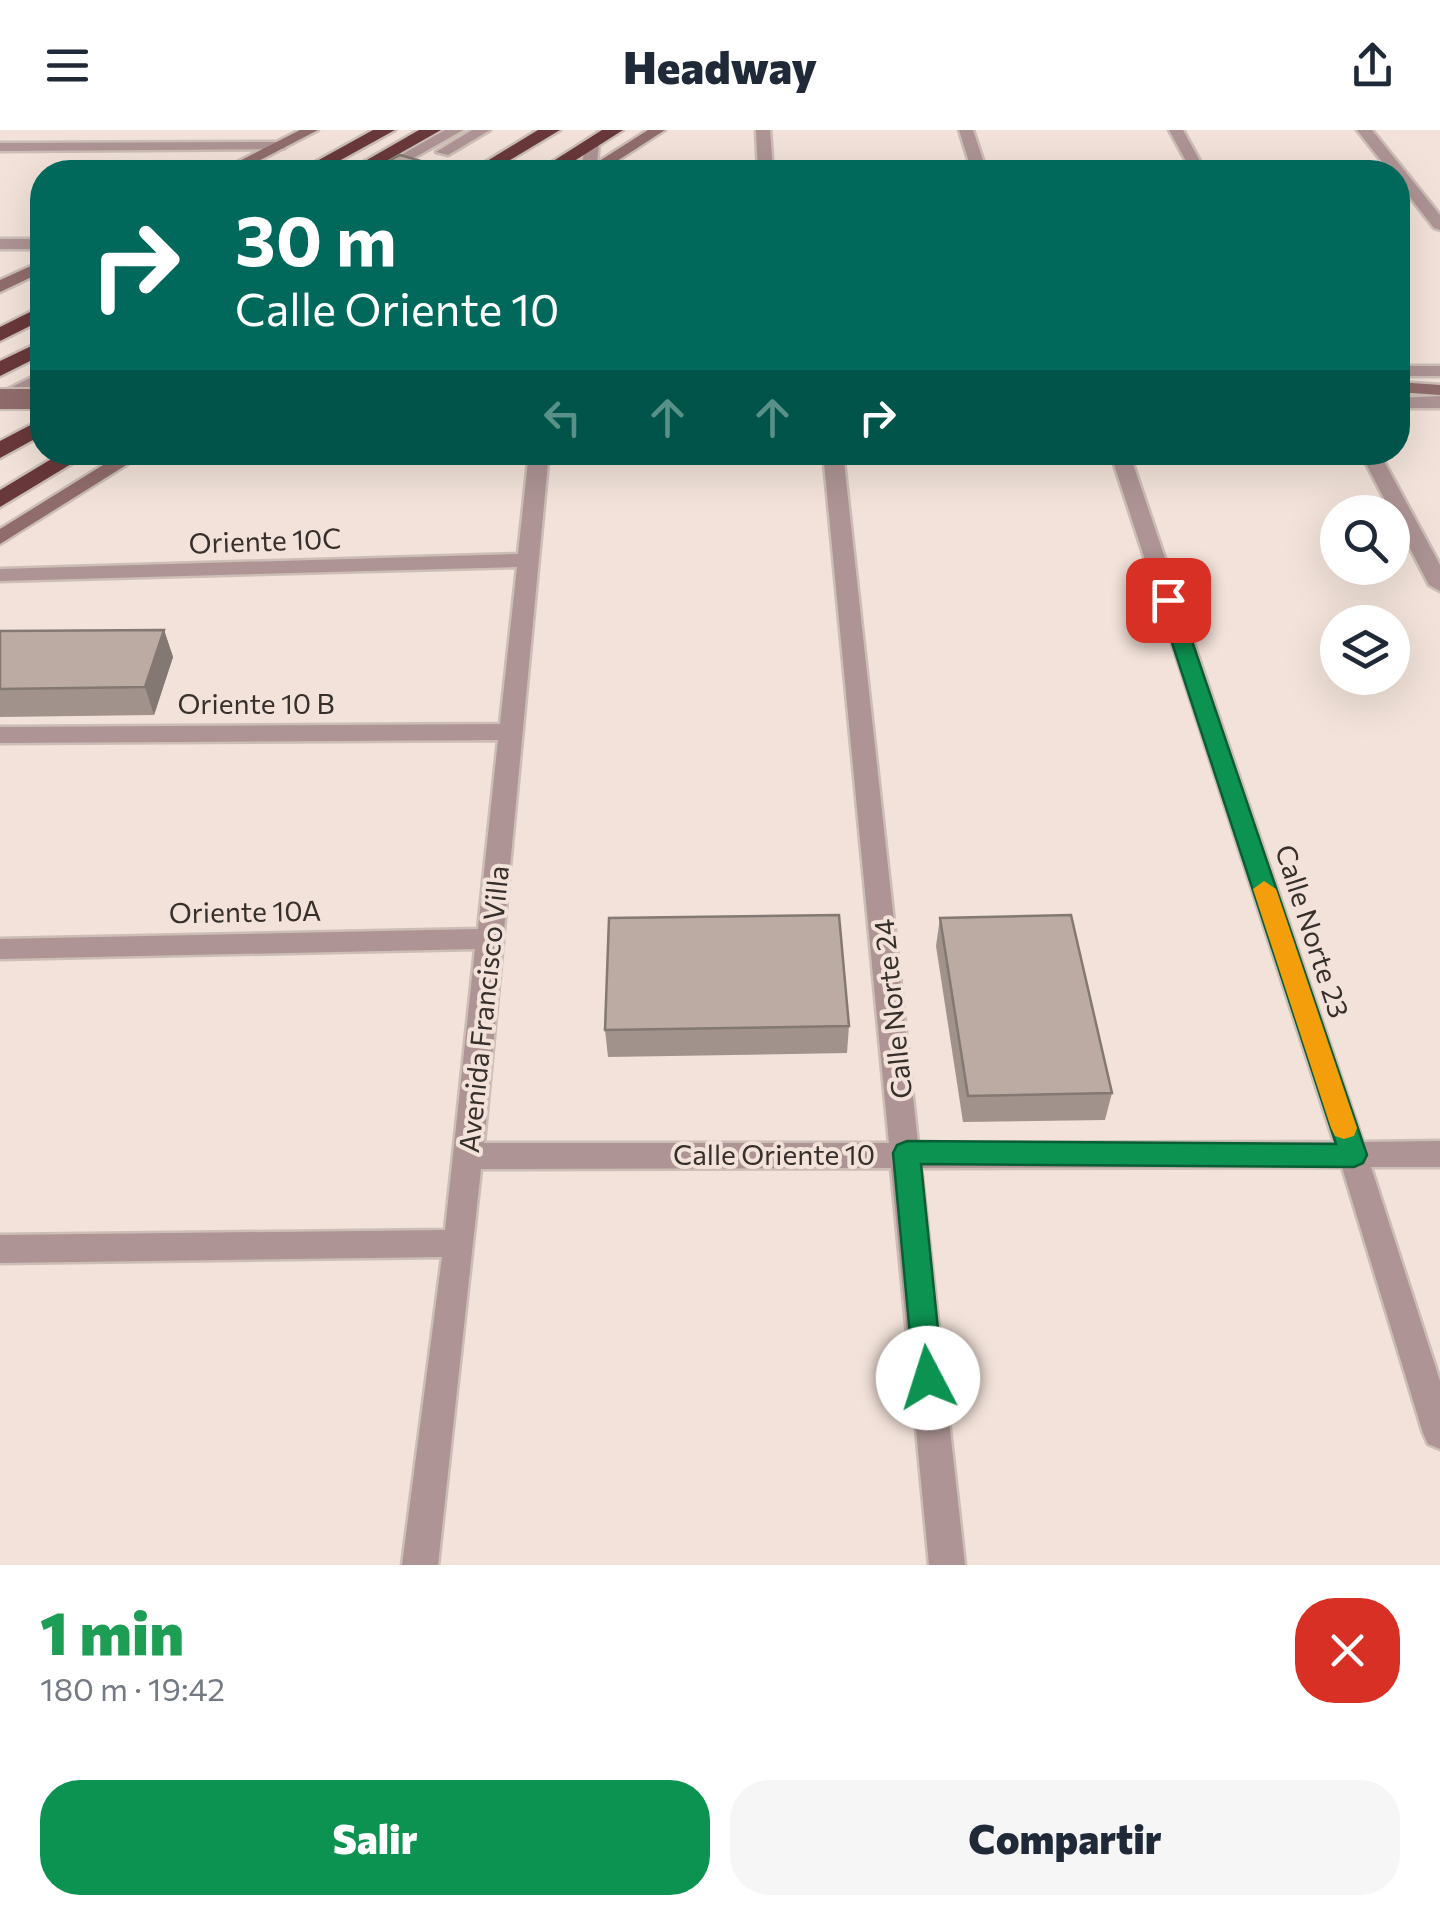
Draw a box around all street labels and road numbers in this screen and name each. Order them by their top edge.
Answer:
street label: Oriente 10C [188,520,342,560]
street label: Oriente 10 B [177,686,335,720]
street label: Calle Norte 23 [1269,840,1357,1022]
street label: Avenida Francisco Villa [451,864,515,1154]
street label: Oriente 10A [169,893,321,929]
street label: Calle Norte 24 [866,917,918,1101]
street label: Calle Oriente 10 [673,1137,875,1171]

